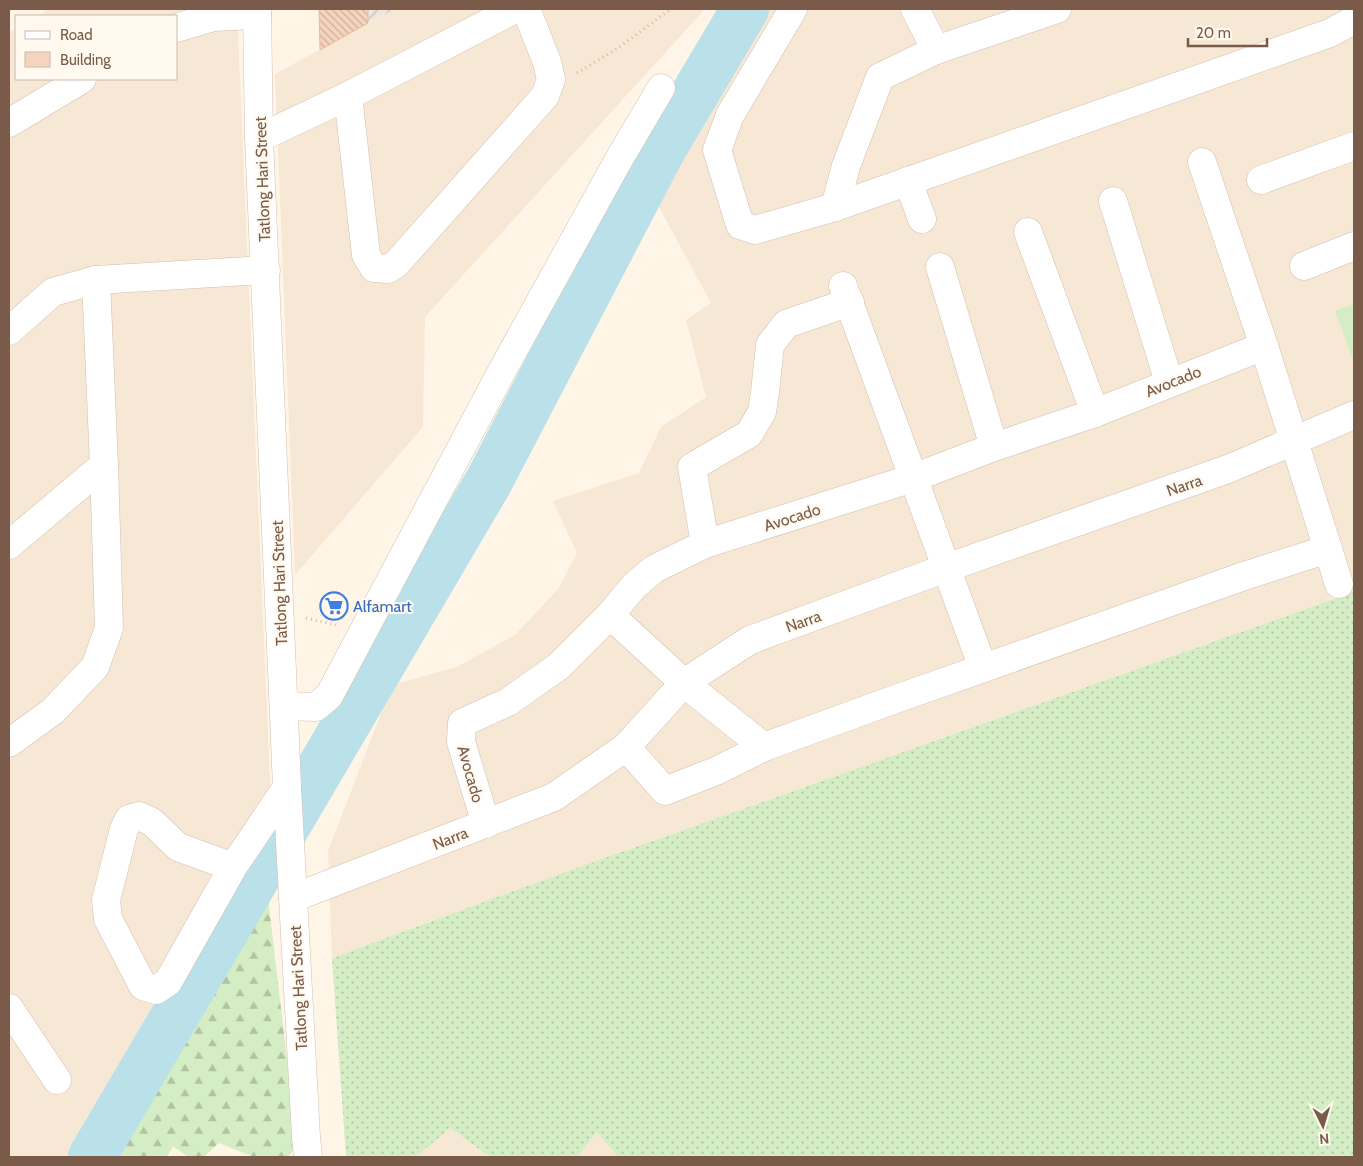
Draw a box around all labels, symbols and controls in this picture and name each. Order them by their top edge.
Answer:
legend [15,15,178,80]
scale bar [1188,15,1267,47]
text: 20 m [1196,24,1231,42]
text: Road [60,26,93,44]
text: Building [60,51,111,69]
street label: Tatlong Hari Street [251,115,274,242]
street label: Avocado [1143,362,1204,401]
street label: Narra [1164,470,1205,500]
street label: Avocado [761,499,823,536]
street label: Tatlong Hari Street [268,519,291,646]
supermarket icon: Alfamart [319,591,349,621]
place label: Alfamart [353,597,412,616]
street label: Narra [783,606,824,637]
street label: Avocado [453,743,488,805]
street label: Narra [430,823,471,854]
street label: Tatlong Hari Street [286,924,311,1051]
north arrow [1298,1101,1348,1151]
text: N [1318,1130,1330,1148]

